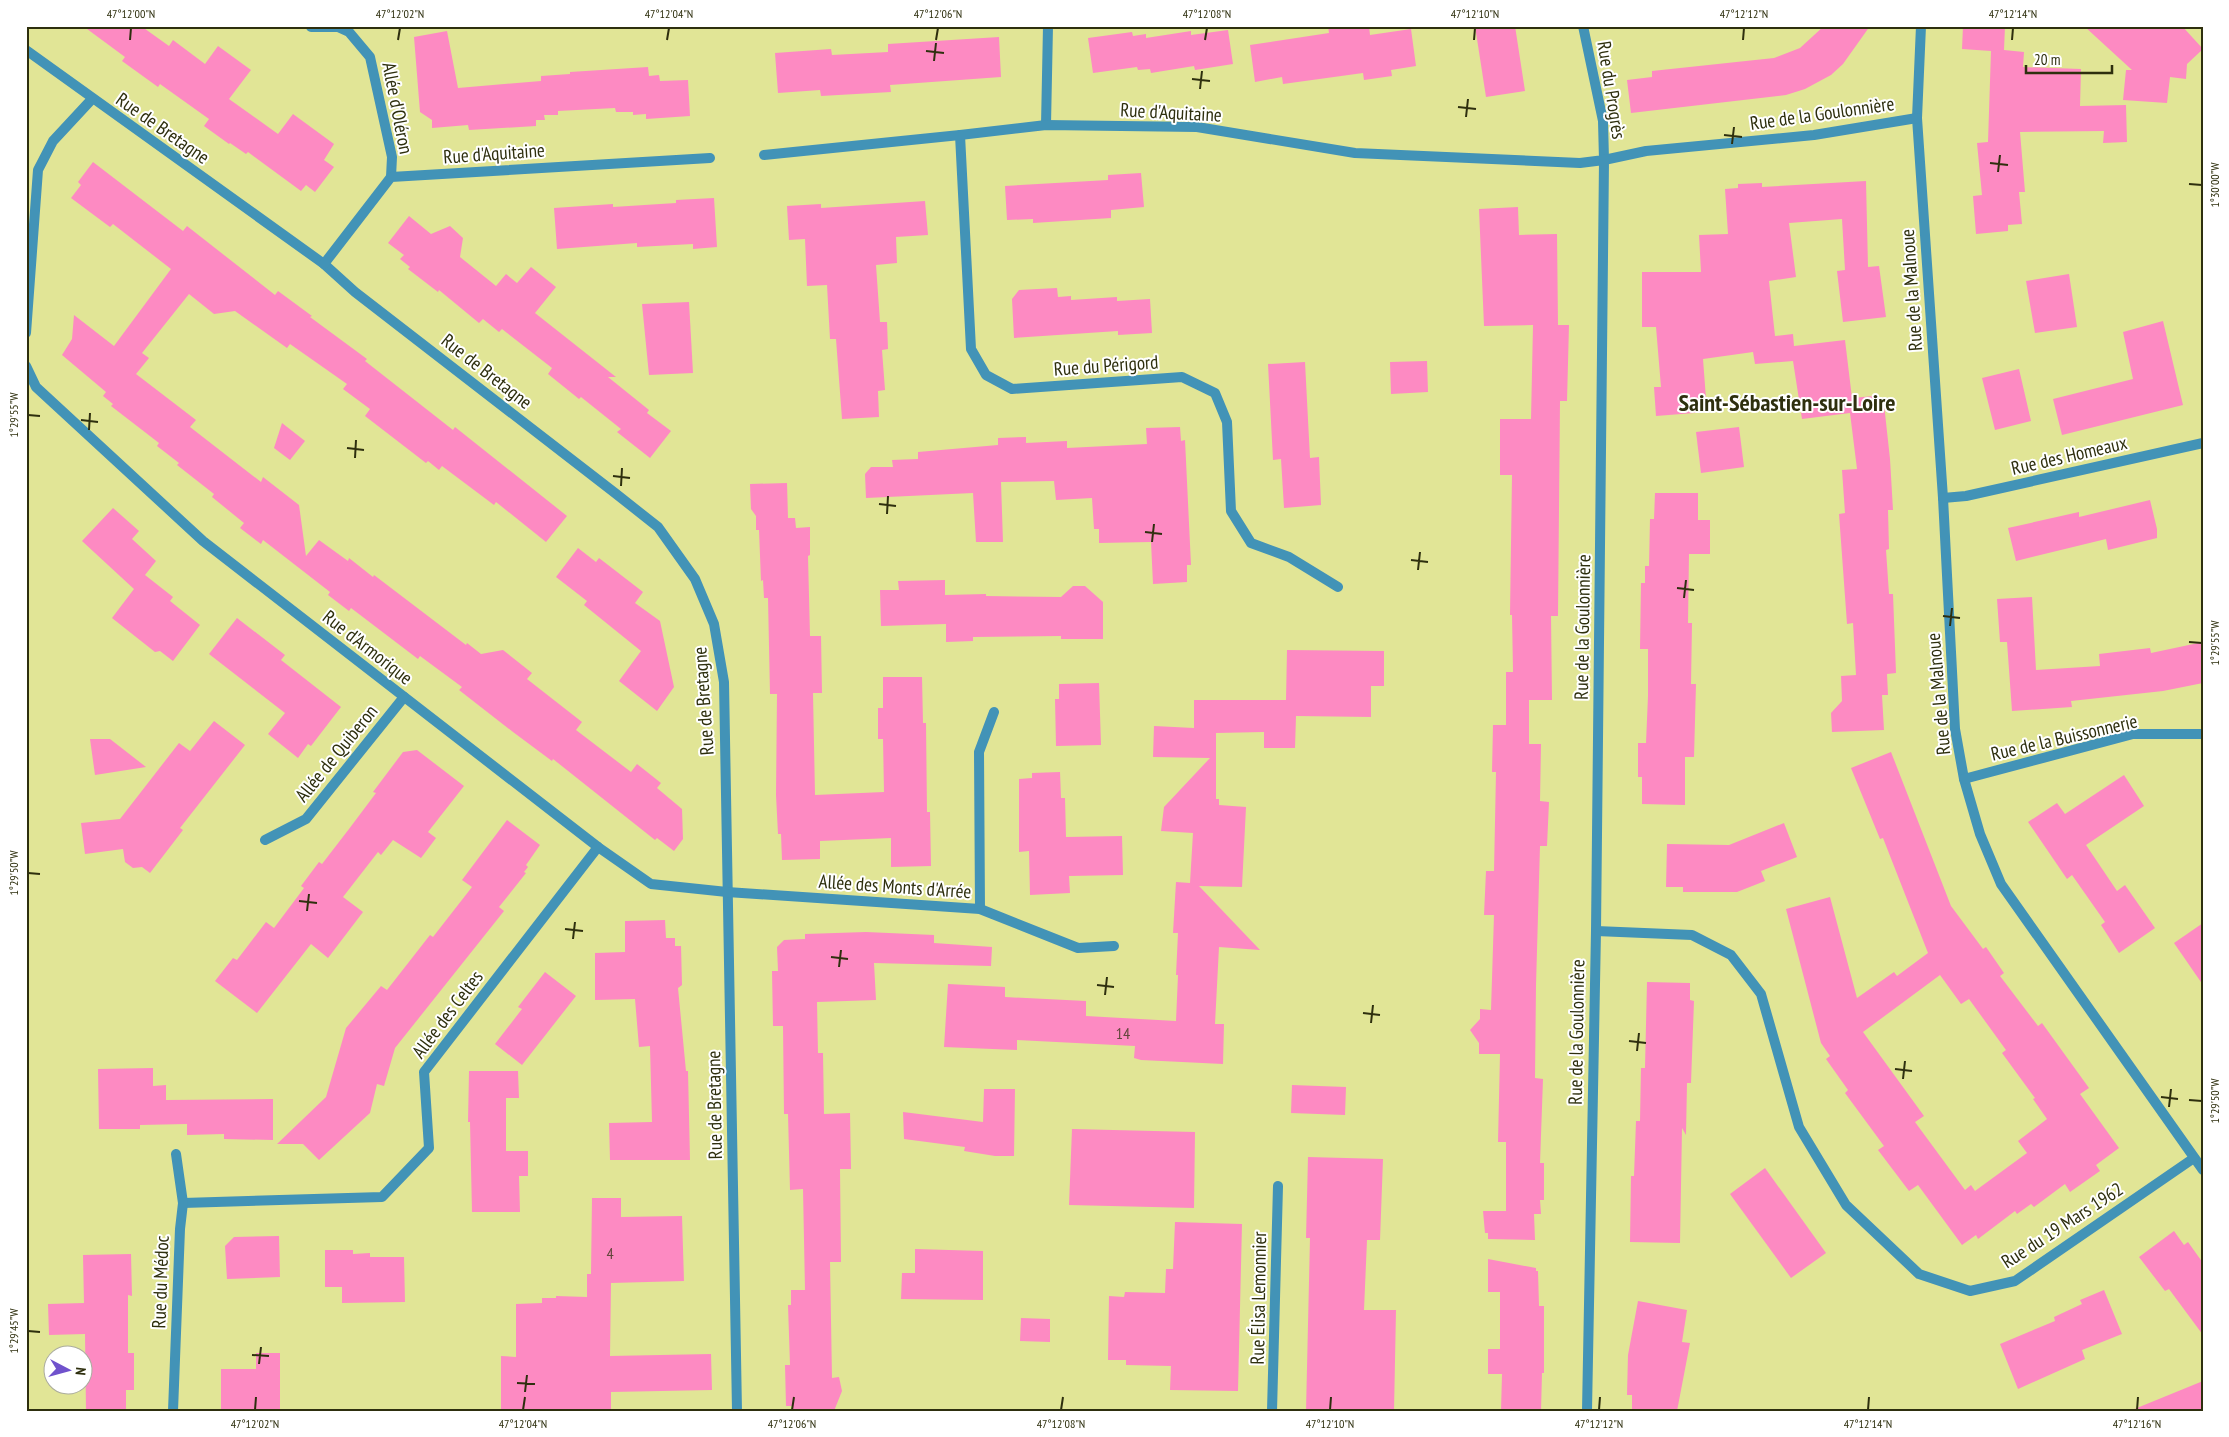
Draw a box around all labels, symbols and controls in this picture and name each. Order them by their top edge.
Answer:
text: 47°12'00"N [107,6,155,21]
text: 47°12'02"N [376,6,424,21]
text: 47°12'04"N [645,6,693,21]
text: 47°12'06"N [914,6,962,21]
text: 47°12'08"N [1183,6,1231,21]
text: 47°12'10"N [1451,6,1499,21]
text: 47°12'12"N [1720,6,1768,21]
text: 47°12'14"N [1989,6,2037,21]
street label: Rue du Progrès [1592,39,1632,141]
scale bar [2026,42,2113,74]
text: 20 m [2034,50,2060,69]
street label: Allée d'Oléron [377,60,419,156]
street label: Rue de Bretagne [112,87,214,169]
street label: Rue de la Goulonnière [1748,91,1896,135]
street label: Rue d'Aquitaine [1120,97,1222,127]
street label: Rue d'Aquitaine [443,137,546,169]
text: 1°30'00"W [2207,162,2222,208]
street label: Rue de la Malnoue [1895,228,1927,352]
street label: Rue de Bretagne [437,328,537,414]
street label: Rue du Périgord [1053,349,1159,381]
district label: Saint-Sébastien-sur-Loire [1678,387,1896,418]
text: 1°29'55"W [6,392,21,438]
street label: Rue des Homeaux [2009,430,2129,480]
street label: Rue de la Goulonnière [1569,554,1595,700]
street label: Rue d'Armorique [318,604,418,690]
text: 1°29'55"W [2207,620,2222,666]
street label: Rue de la Malnoue [1921,632,1955,756]
street label: Rue de Bretagne [687,646,719,756]
street label: Allée de Quiberon [289,700,383,806]
street label: Rue de la Buissonnerie [1988,708,2140,766]
text: 1°29'50"W [6,850,21,896]
street label: Allée des Monts d'Arrée [818,869,972,903]
street label: Rue de la Goulonnière [1563,959,1589,1105]
street label: Allée des Celtes [406,965,488,1063]
house number: 14 [1116,1023,1130,1043]
street label: Rue de Bretagne [701,1050,727,1159]
text: 1°29'50"W [2207,1078,2222,1124]
street label: Rue du 19 Mars 1962 [1997,1177,2127,1273]
street label: Rue Élisa Lemonnier [1245,1230,1271,1365]
street label: Rue du Médoc [146,1235,174,1329]
house number: 4 [606,1243,614,1263]
text: 1°29'45"W [6,1308,21,1354]
north arrow [42,1344,92,1394]
text: N [72,1367,90,1376]
text: 47°12'02"N [231,1416,279,1431]
text: 47°12'04"N [499,1416,547,1431]
text: 47°12'06"N [768,1416,816,1431]
text: 47°12'08"N [1037,1416,1085,1431]
text: 47°12'10"N [1306,1416,1354,1431]
text: 47°12'12"N [1575,1416,1623,1431]
text: 47°12'14"N [1844,1416,1892,1431]
text: 47°12'16"N [2113,1416,2161,1431]

